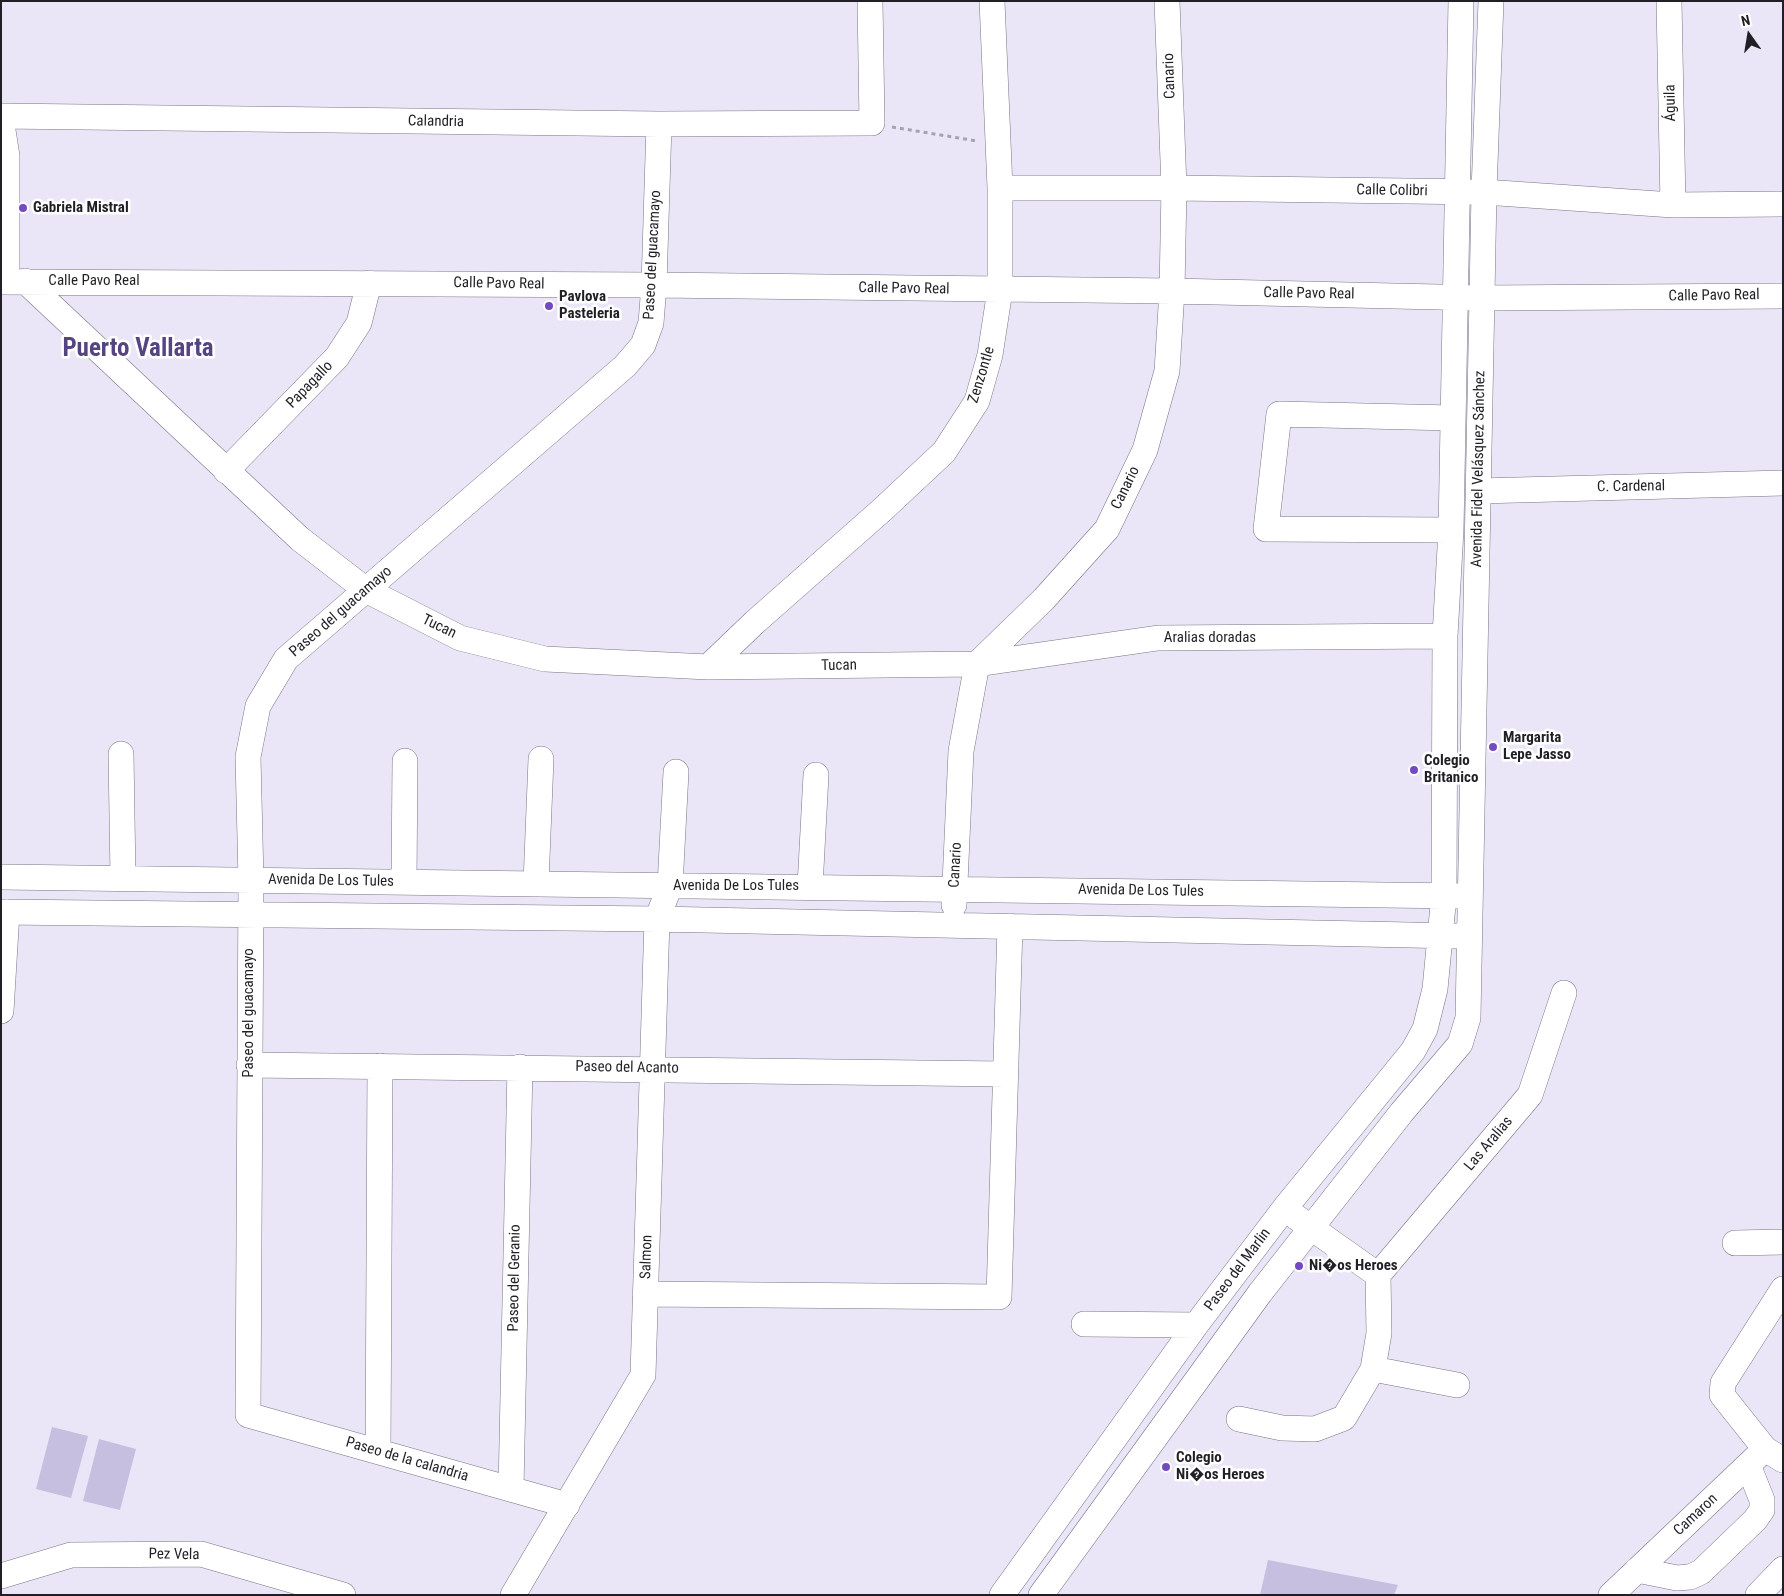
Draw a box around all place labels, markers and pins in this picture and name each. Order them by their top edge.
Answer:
place label: Gabriela Mistral [33,199,129,217]
marker: Gabriela Mistral [17,202,29,214]
place label: Pavlova Pasteleria [559,288,620,323]
marker: Pavlova Pasteleria [543,300,555,312]
place label: Margarita Lepe Jasso [1503,729,1571,764]
marker: Margarita Lepe Jasso [1487,741,1499,753]
place label: Colegio Britanico [1424,752,1478,787]
marker: Colegio Britanico [1408,764,1420,776]
place label: Ni�os Heroes [1309,1257,1398,1275]
marker: Ni�os Heroes [1293,1260,1305,1272]
place label: Colegio Ni�os Heroes [1176,1449,1265,1484]
marker: Colegio Ni�os Heroes [1160,1461,1172,1473]

